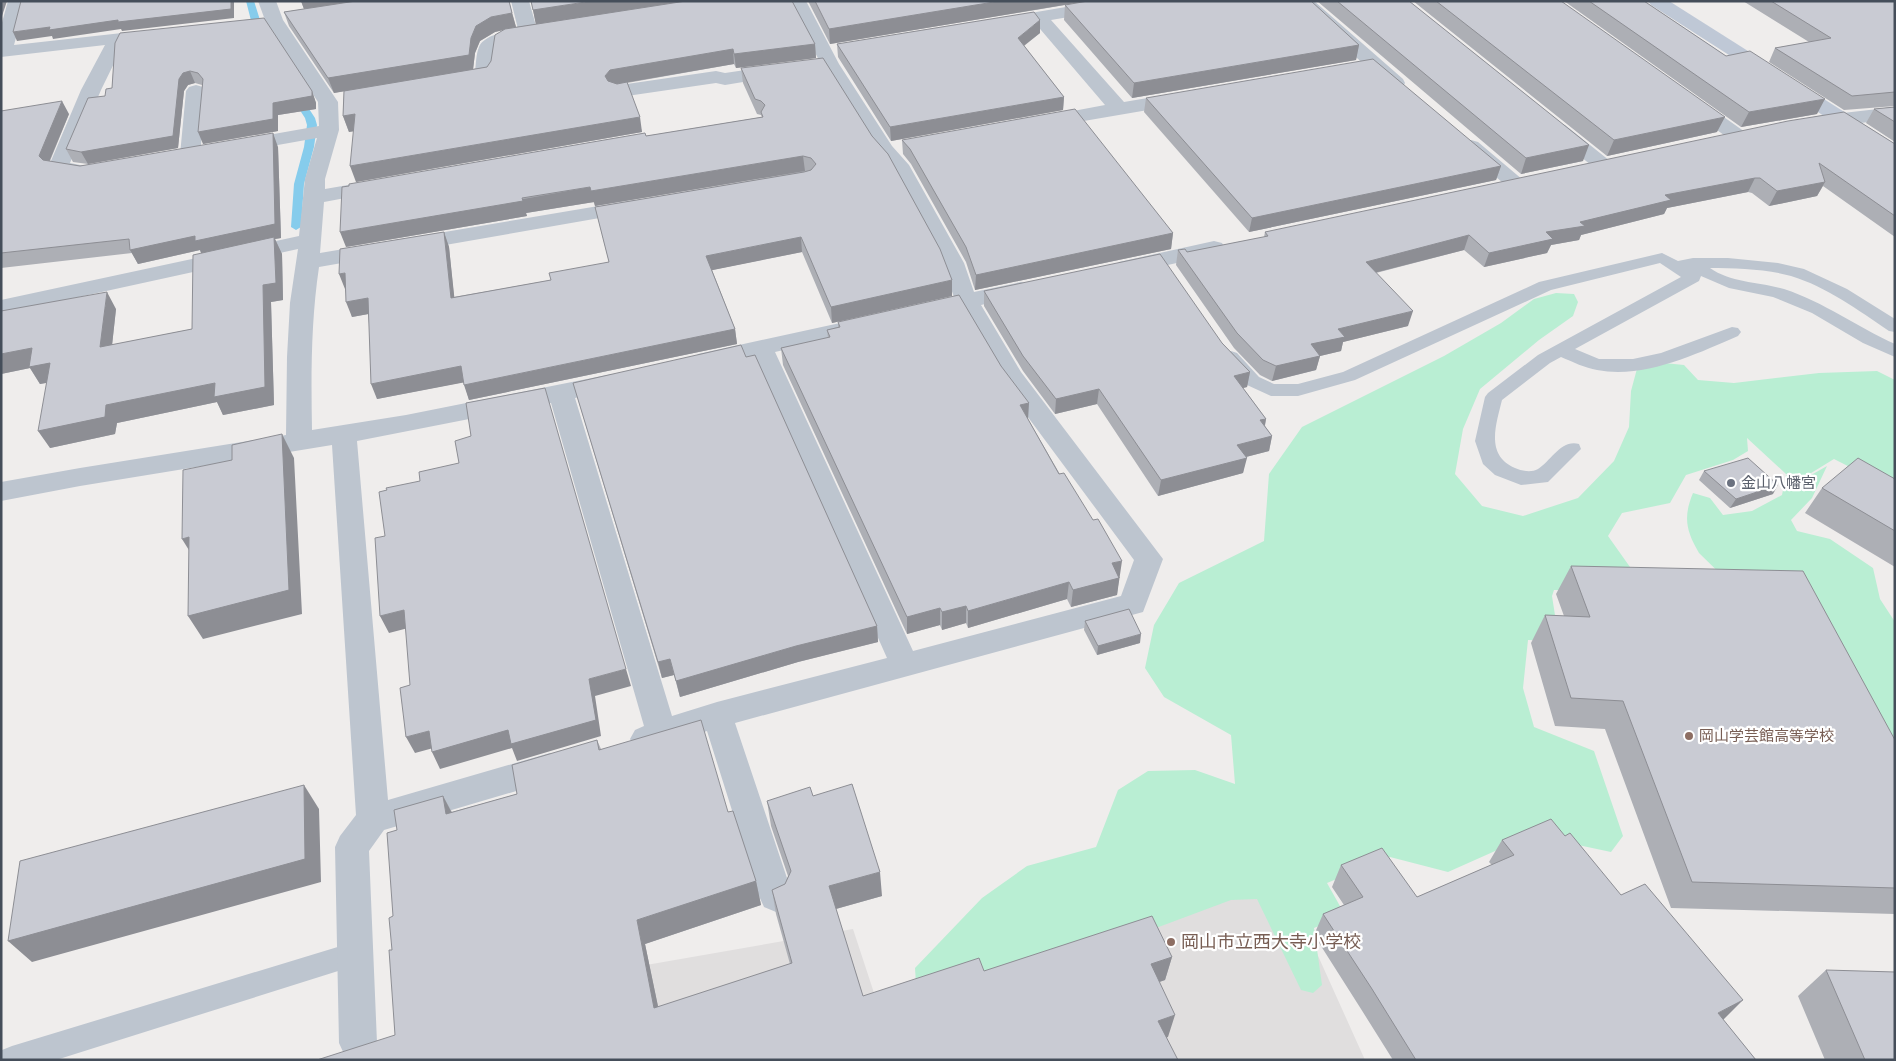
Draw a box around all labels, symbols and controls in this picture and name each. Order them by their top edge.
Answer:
place label: 金山八幡宮 [1741,473,1816,491]
marker: 金山八幡宮 [1725,477,1737,489]
place label: 岡山学芸館高等学校 [1699,726,1834,744]
marker: 岡山学芸館高等学校 [1683,730,1695,742]
place label: 岡山市立西大寺小学校 [1181,930,1361,952]
marker: 岡山市立西大寺小学校 [1165,936,1177,948]

